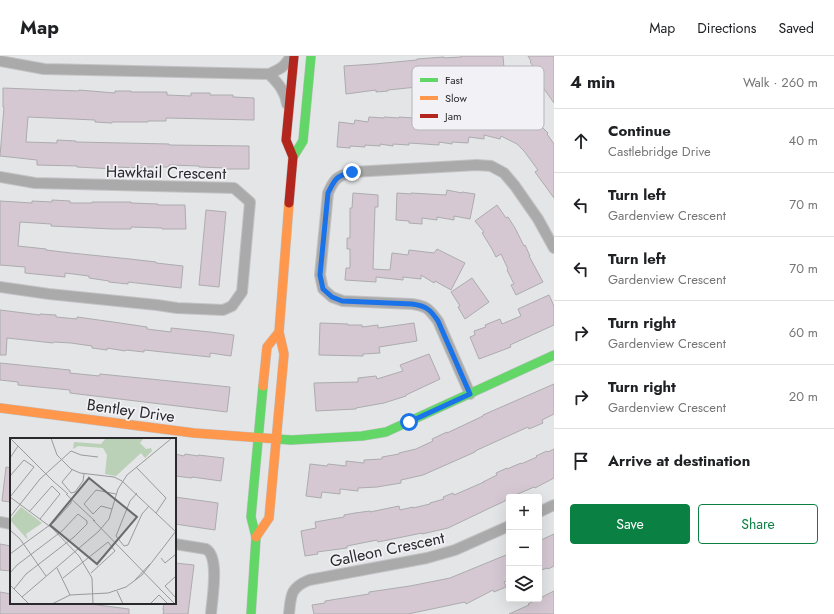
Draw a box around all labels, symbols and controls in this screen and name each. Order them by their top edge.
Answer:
text: Map [20,14,59,41]
text: Map [649,18,675,38]
text: Directions [697,18,757,38]
text: Saved [779,18,814,38]
legend [412,66,544,130]
text: 4 min [570,70,615,94]
text: Fast [445,72,463,88]
text: Walk · 260 m [743,73,818,92]
text: Slow [445,90,467,106]
text: Jam [443,108,462,124]
text: Continue [608,120,671,142]
icon: ahead [570,130,592,152]
text: 40 m [789,131,818,150]
text: Castlebridge Drive [608,142,711,161]
street label: Hawktail Crescent [106,160,226,185]
route end [343,163,361,181]
text: Turn left [608,184,666,206]
icon: left [570,194,592,216]
text: 70 m [789,195,818,214]
text: Gardenview Crescent [608,206,726,225]
text: Turn left [608,248,666,270]
icon: left [570,258,592,280]
text: 70 m [789,259,818,278]
text: Gardenview Crescent [608,270,726,289]
text: Turn right [608,312,676,334]
icon: right [570,322,592,344]
text: 60 m [789,323,818,342]
text: Gardenview Crescent [608,334,726,353]
text: Turn right [608,376,676,398]
icon: right [570,386,592,408]
text: 20 m [789,387,818,406]
street label: Bentley Drive [86,393,176,428]
text: Gardenview Crescent [608,398,726,417]
route start [400,413,418,431]
inset map [10,438,176,604]
icon: arrive [570,450,592,472]
text: Arrive at destination [608,450,750,472]
map controls [506,494,542,602]
button: + [506,494,542,530]
button: Save [570,504,690,544]
button: Share [698,504,818,544]
street label: Galleon Crescent [328,526,447,573]
button: − [506,530,542,566]
button: layers [506,566,542,602]

